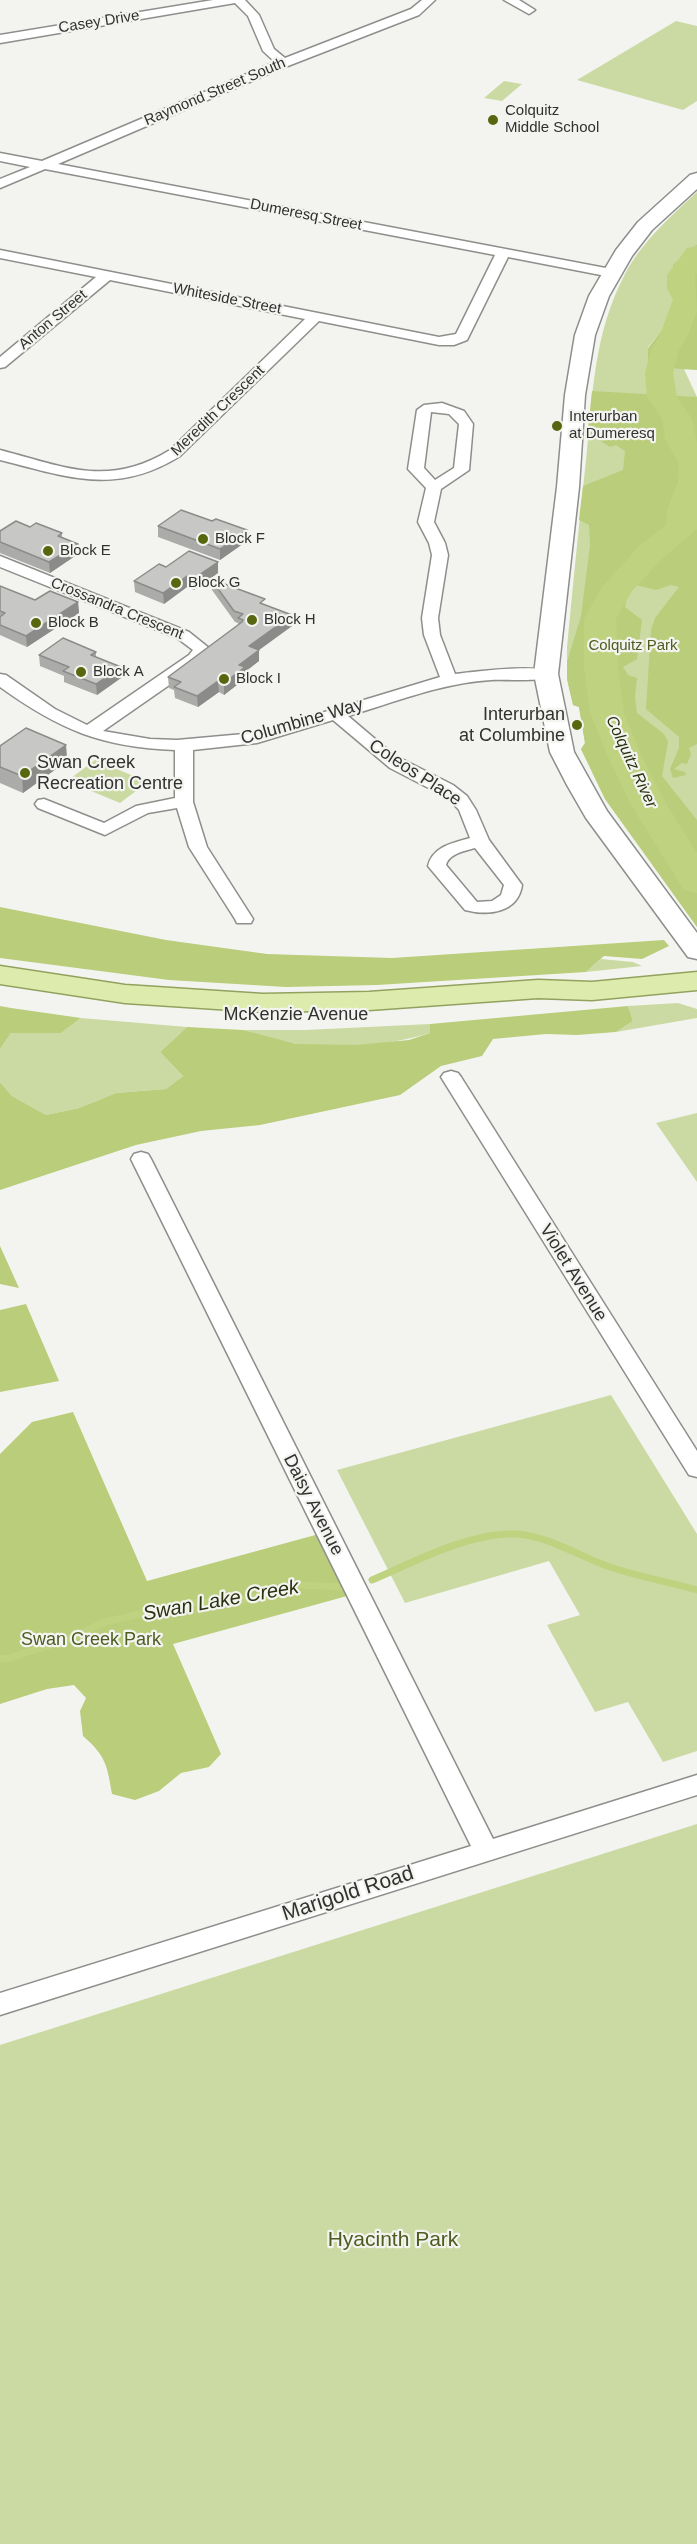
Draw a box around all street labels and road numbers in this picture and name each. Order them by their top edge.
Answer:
street label: Casey Drive [57,7,141,37]
street label: Raymond Street South [142,54,288,130]
street label: Dumeresq Street [249,195,363,235]
street label: Whiteside Street [171,280,283,318]
street label: Anton Street [15,286,91,354]
street label: Meredith Crescent [168,362,268,460]
street label: Crossandra Crescent [48,574,186,644]
street label: Columbine Way [238,694,366,750]
street label: Coleos Place [365,735,465,811]
street label: McKenzie Avenue [224,1004,368,1026]
street label: Violet Avenue [535,1220,611,1326]
street label: Daisy Avenue [278,1451,348,1559]
street label: Marigold Road [279,1861,417,1927]

